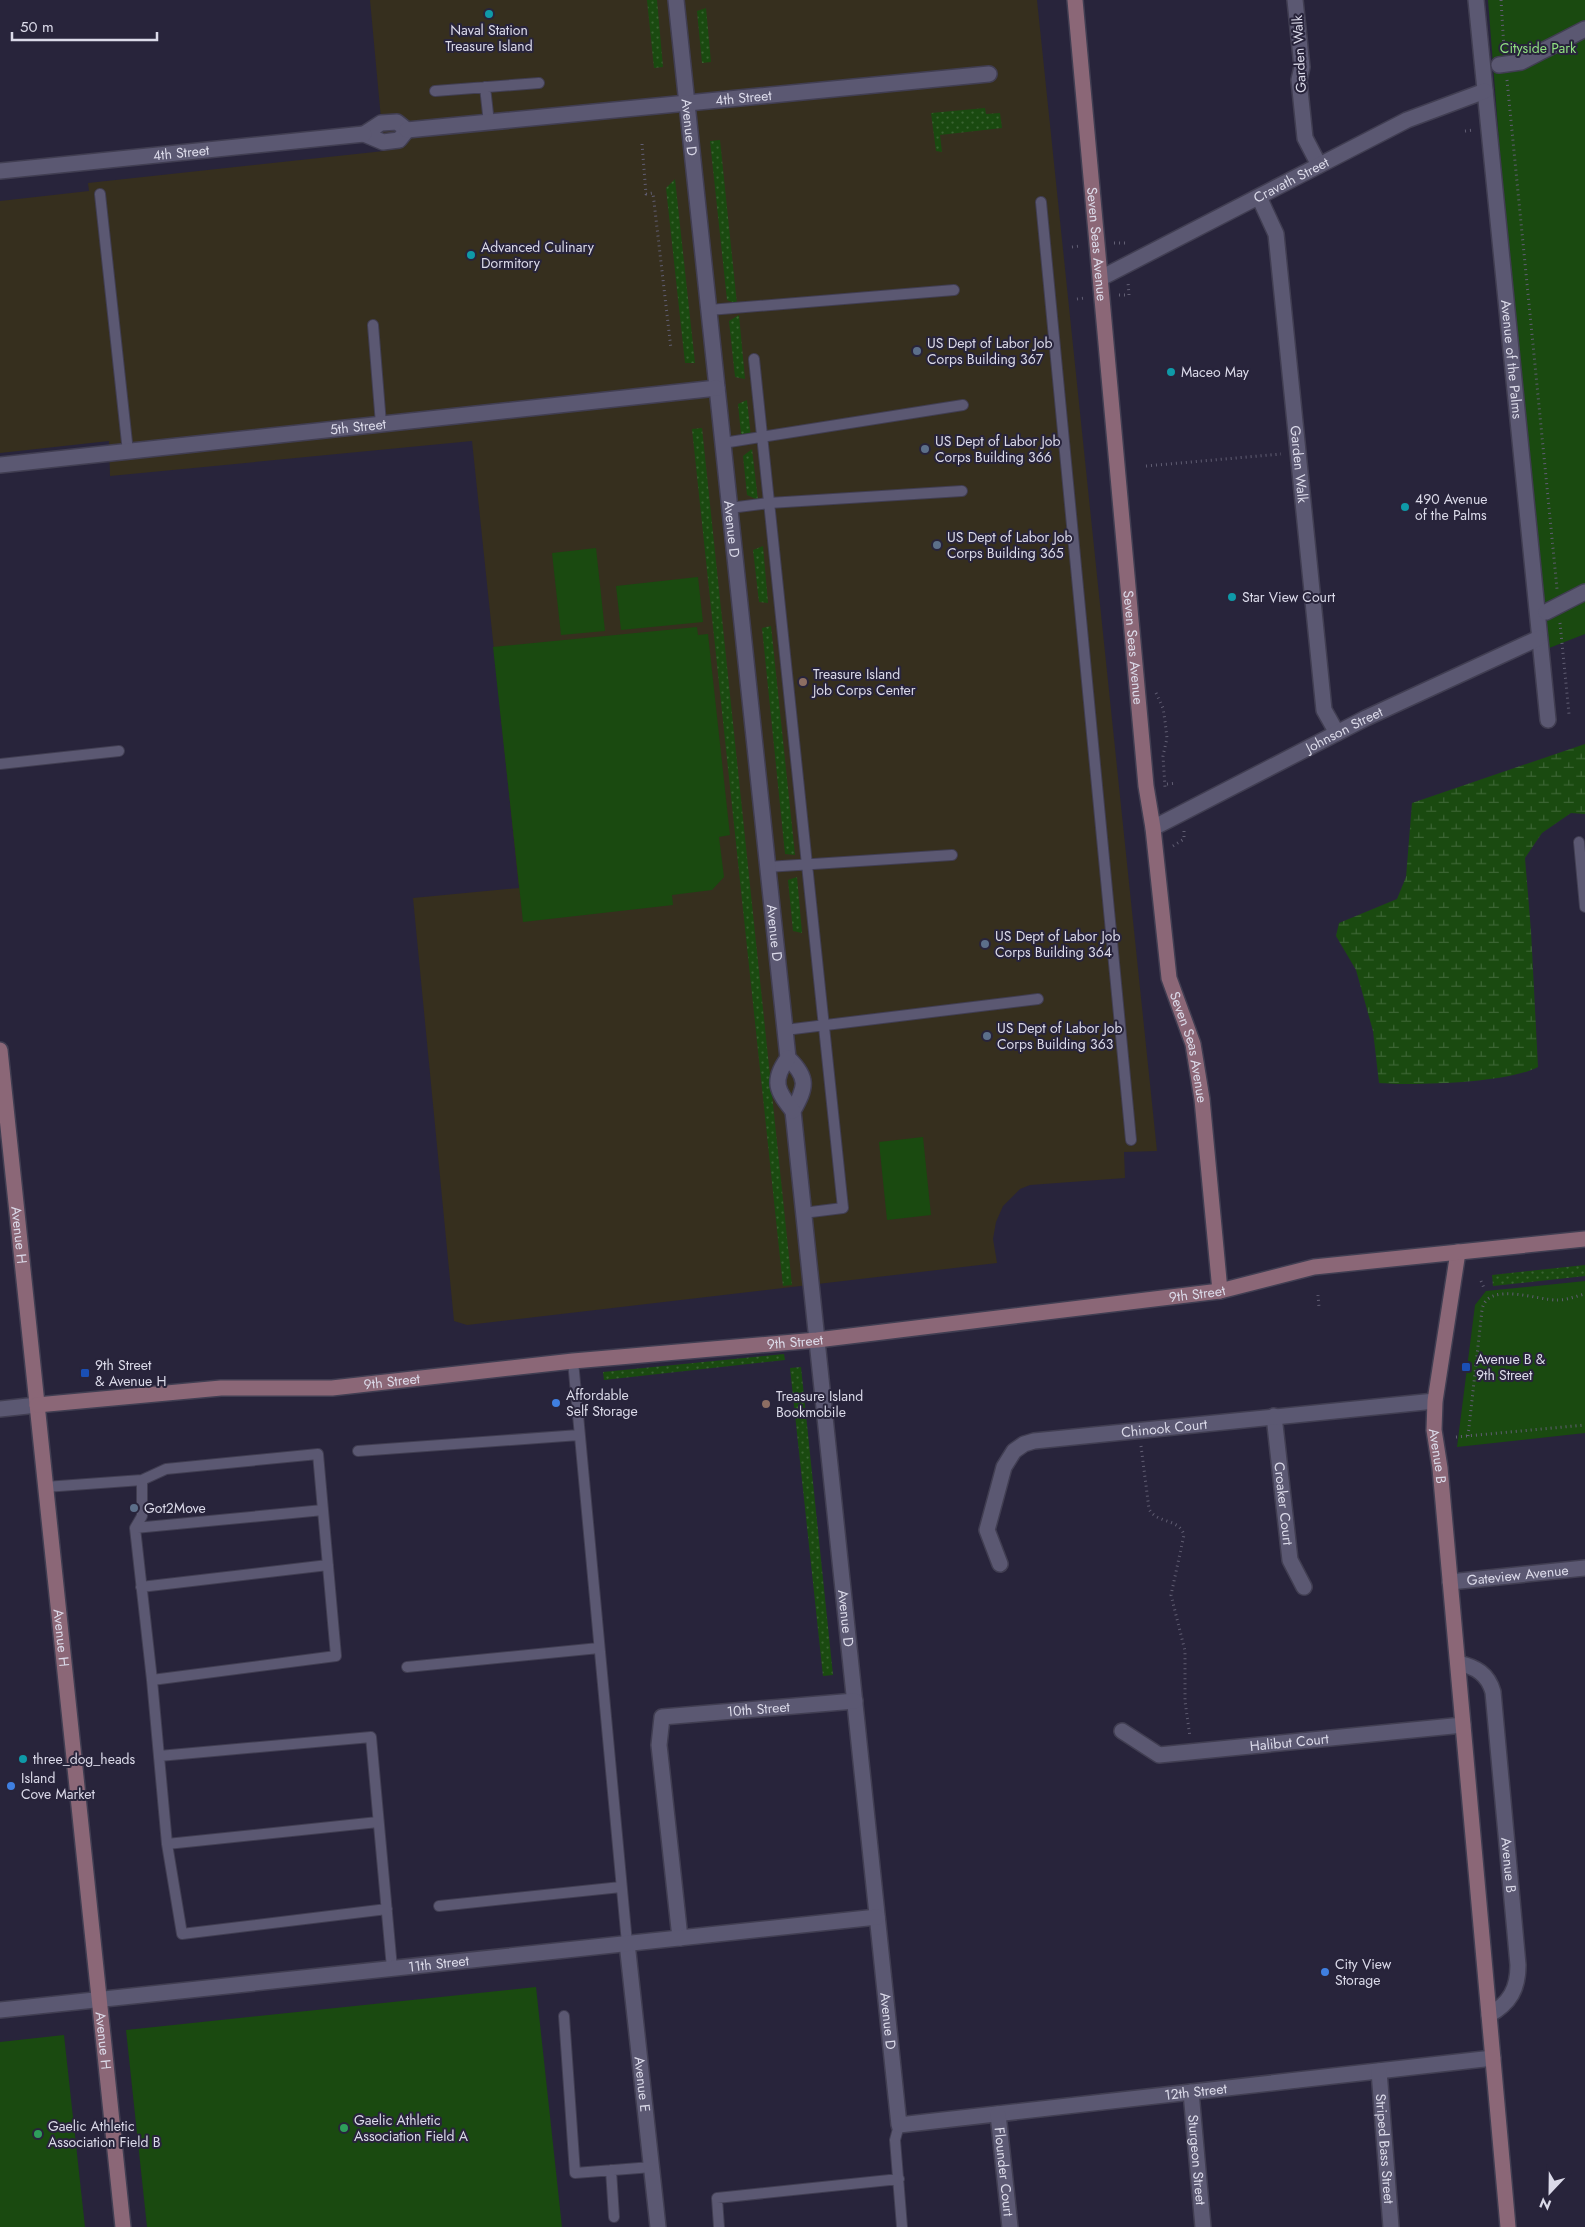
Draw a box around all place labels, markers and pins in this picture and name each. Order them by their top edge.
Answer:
marker: Naval Station Treasure Island [483,8,495,20]
place label: Naval Station Treasure Island [445,20,533,56]
place label: Advanced Culinary Dormitory [481,237,595,273]
marker: Advanced Culinary Dormitory [465,249,477,261]
place label: US Dept of Labor Job Corps Building 367 [927,333,1052,369]
marker: US Dept of Labor Job Corps Building 367 [911,345,923,357]
place label: Maceo May [1181,362,1250,382]
marker: Maceo May [1165,366,1177,378]
place label: US Dept of Labor Job Corps Building 366 [935,431,1060,467]
marker: US Dept of Labor Job Corps Building 366 [919,443,931,455]
place label: 490 Avenue of the Palms [1415,489,1487,525]
marker: 490 Avenue of the Palms [1399,501,1411,513]
place label: US Dept of Labor Job Corps Building 365 [947,527,1072,563]
marker: US Dept of Labor Job Corps Building 365 [931,539,943,551]
place label: Star View Court [1242,587,1336,607]
marker: Star View Court [1226,591,1238,603]
place label: Treasure Island Job Corps Center [811,664,916,700]
marker: Treasure Island Job Corps Center [797,676,809,688]
place label: US Dept of Labor Job Corps Building 364 [995,926,1120,962]
marker: US Dept of Labor Job Corps Building 364 [979,938,991,950]
place label: US Dept of Labor Job Corps Building 363 [997,1018,1122,1054]
marker: US Dept of Labor Job Corps Building 363 [981,1030,993,1042]
place label: Avenue B & 9th Street [1476,1349,1546,1385]
place label: 9th Street & Avenue H [95,1355,166,1391]
marker: Avenue B & 9th Street [1460,1361,1472,1373]
marker: 9th Street & Avenue H [79,1367,91,1379]
place label: Affordable Self Storage [566,1385,638,1421]
place label: Treasure Island Bookmobile [776,1386,863,1422]
marker: Affordable Self Storage [550,1397,562,1409]
marker: Treasure Island Bookmobile [760,1398,772,1410]
place label: Got2Move [144,1498,206,1518]
marker: Got2Move [128,1502,140,1514]
place label: three_dog_heads [33,1749,136,1769]
marker: three_dog_heads [17,1753,29,1765]
place label: Island Cove Market [21,1768,95,1804]
marker: Island Cove Market [5,1780,17,1792]
place label: City View Storage [1335,1954,1392,1990]
marker: City View Storage [1319,1966,1331,1978]
place label: Gaelic Athletic Association Field A [354,2110,469,2146]
place label: Gaelic Athletic Association Field B [48,2116,161,2152]
marker: Gaelic Athletic Association Field A [338,2122,350,2134]
marker: Gaelic Athletic Association Field B [32,2128,44,2140]

